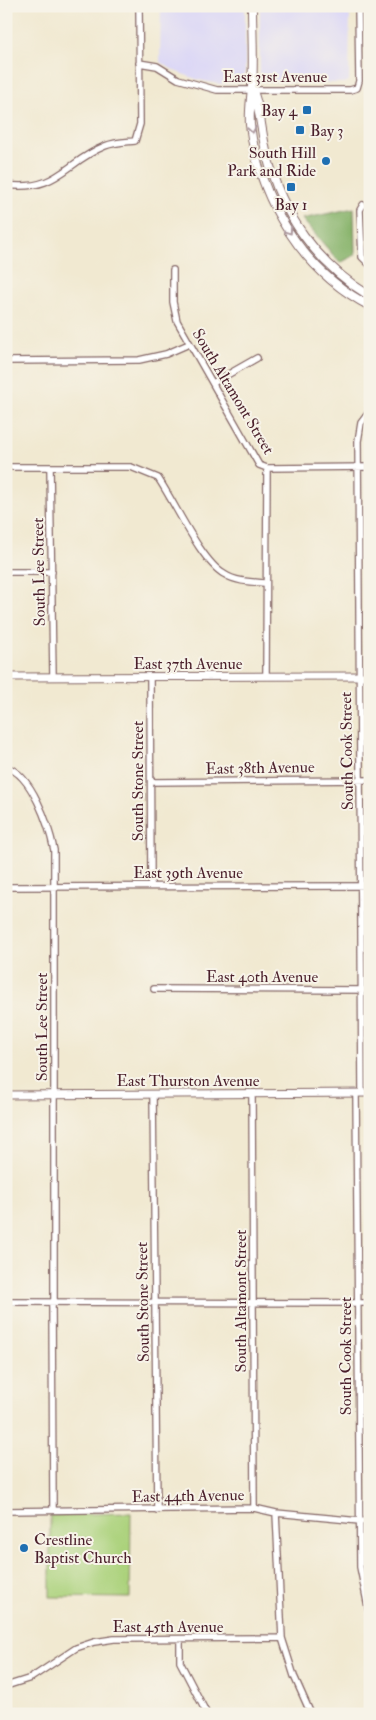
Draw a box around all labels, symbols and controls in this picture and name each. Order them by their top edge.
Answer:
street label: East 31st Avenue [223,67,327,87]
place label: Bay 4 [261,101,298,121]
marker: Bay 4 [301,104,313,116]
place label: Bay 3 [310,121,343,141]
marker: Bay 3 [294,124,306,136]
one-way arrow [246,126,256,135]
place label: South Hill Park and Ride [227,143,316,181]
marker: South Hill Park and Ride [320,155,332,167]
marker: Bay 1 [285,181,297,193]
place label: Bay 1 [274,195,308,215]
one-way arrow [283,225,292,235]
street label: South Altamont Street [188,325,279,458]
street label: South Lee Street [28,517,50,626]
street label: East 37th Avenue [134,654,243,674]
street label: South Cook Street [336,692,358,810]
street label: South Stone Street [128,721,148,841]
street label: East 38th Avenue [205,757,315,779]
street label: East 39th Avenue [133,863,243,883]
street label: East 40th Avenue [206,967,318,987]
street label: South Lee Street [32,973,52,1081]
street label: East Thurston Avenue [117,1071,260,1091]
street label: South Altamont Street [231,1229,251,1373]
street label: South Stone Street [132,1242,154,1362]
street label: South Cook Street [336,1297,356,1415]
street label: East 44th Avenue [132,1485,245,1507]
place label: Crestline Baptist Church [34,1530,132,1569]
marker: Crestline Baptist Church [18,1542,30,1554]
street label: East 45th Avenue [112,1617,224,1637]

